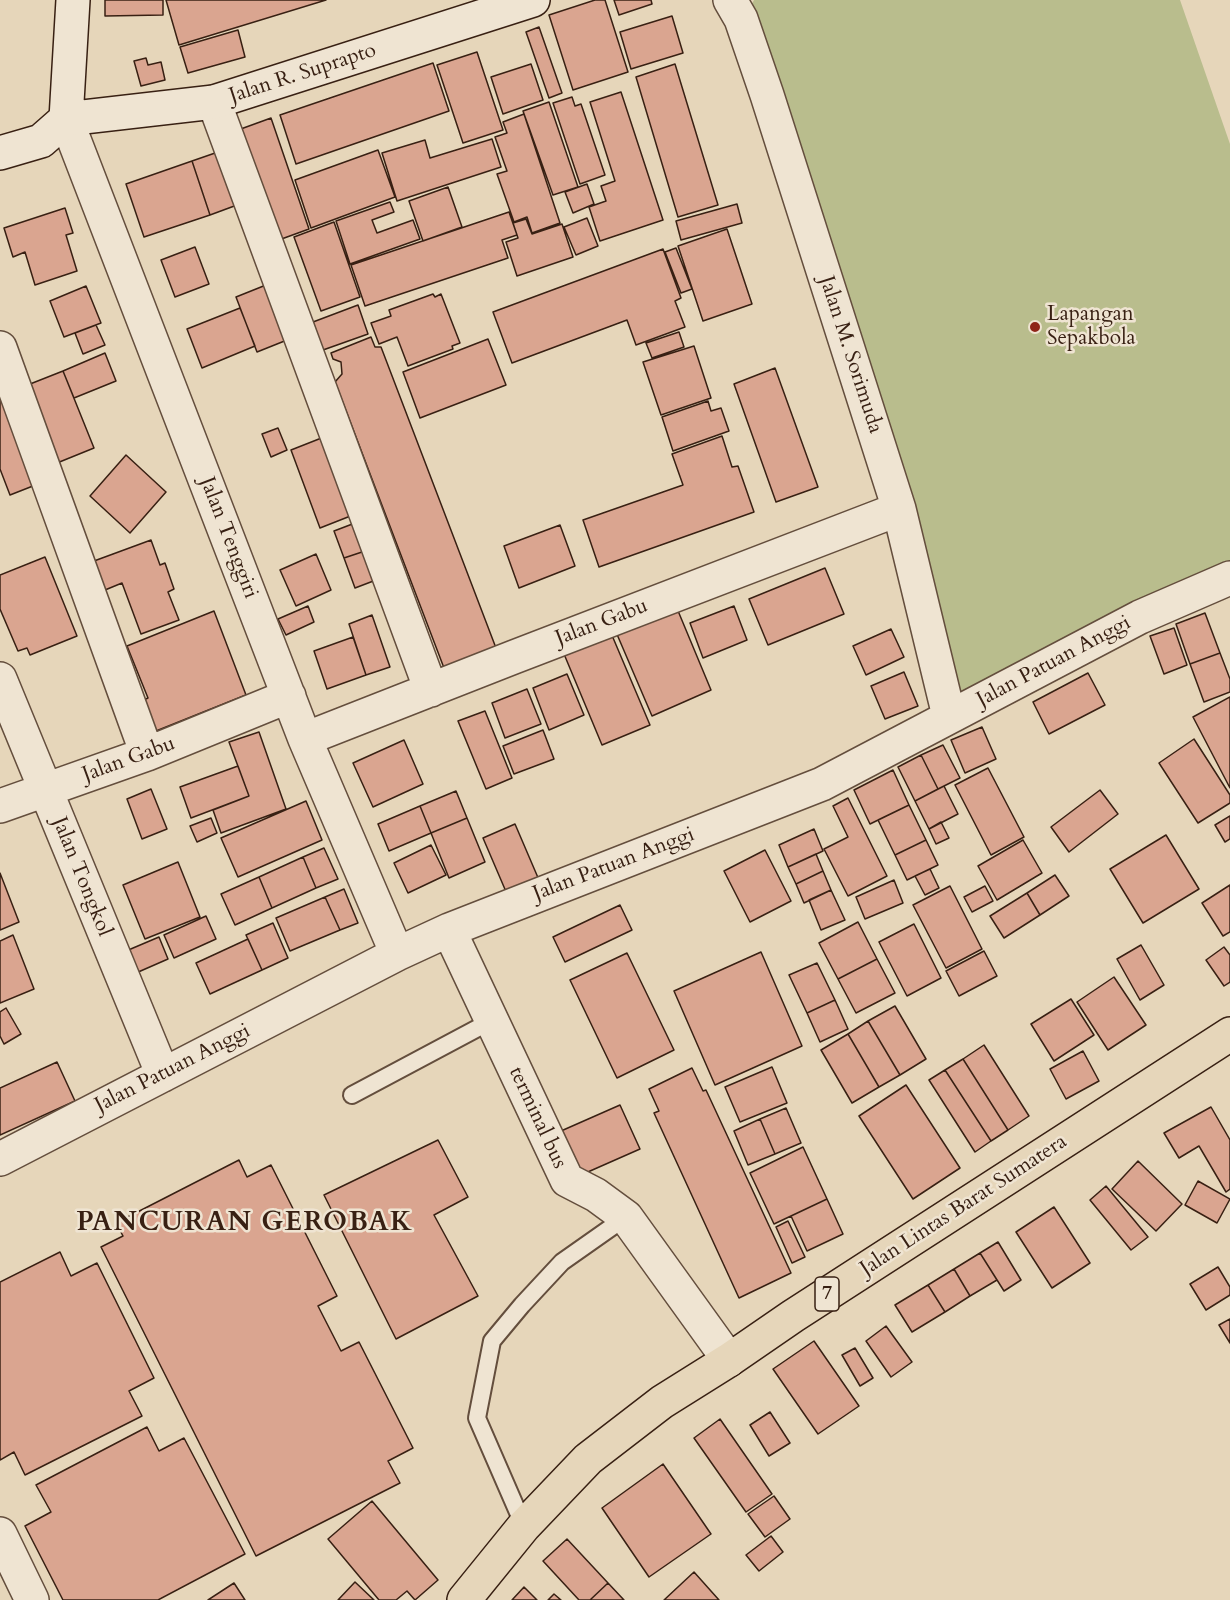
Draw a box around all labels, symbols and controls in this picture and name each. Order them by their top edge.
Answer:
street label: Jalan R. Suprapto [226,38,380,110]
street label: Jalan M. Sorimuda [813,273,887,437]
place label: Lapangan Sepakbola [1047,302,1136,352]
marker: Lapangan Sepakbola [1028,320,1042,334]
street label: Jalan Tenggiri [193,474,263,602]
street label: Jalan Gabu [552,594,652,652]
street label: Jalan Patuan Anggi [973,611,1135,713]
street label: Jalan Gabu [79,732,179,788]
street label: Jalan Tongkol [46,814,116,940]
street label: Jalan Patuan Anggi [530,823,698,907]
street label: Jalan Patuan Anggi [91,1019,255,1119]
street label: terminal bus [502,1063,572,1173]
street label: Jalan Lintas Barat Sumatera [856,1130,1072,1282]
district label: PANCURAN GEROBAK [77,1208,413,1240]
road number: 7 [815,1277,839,1311]

